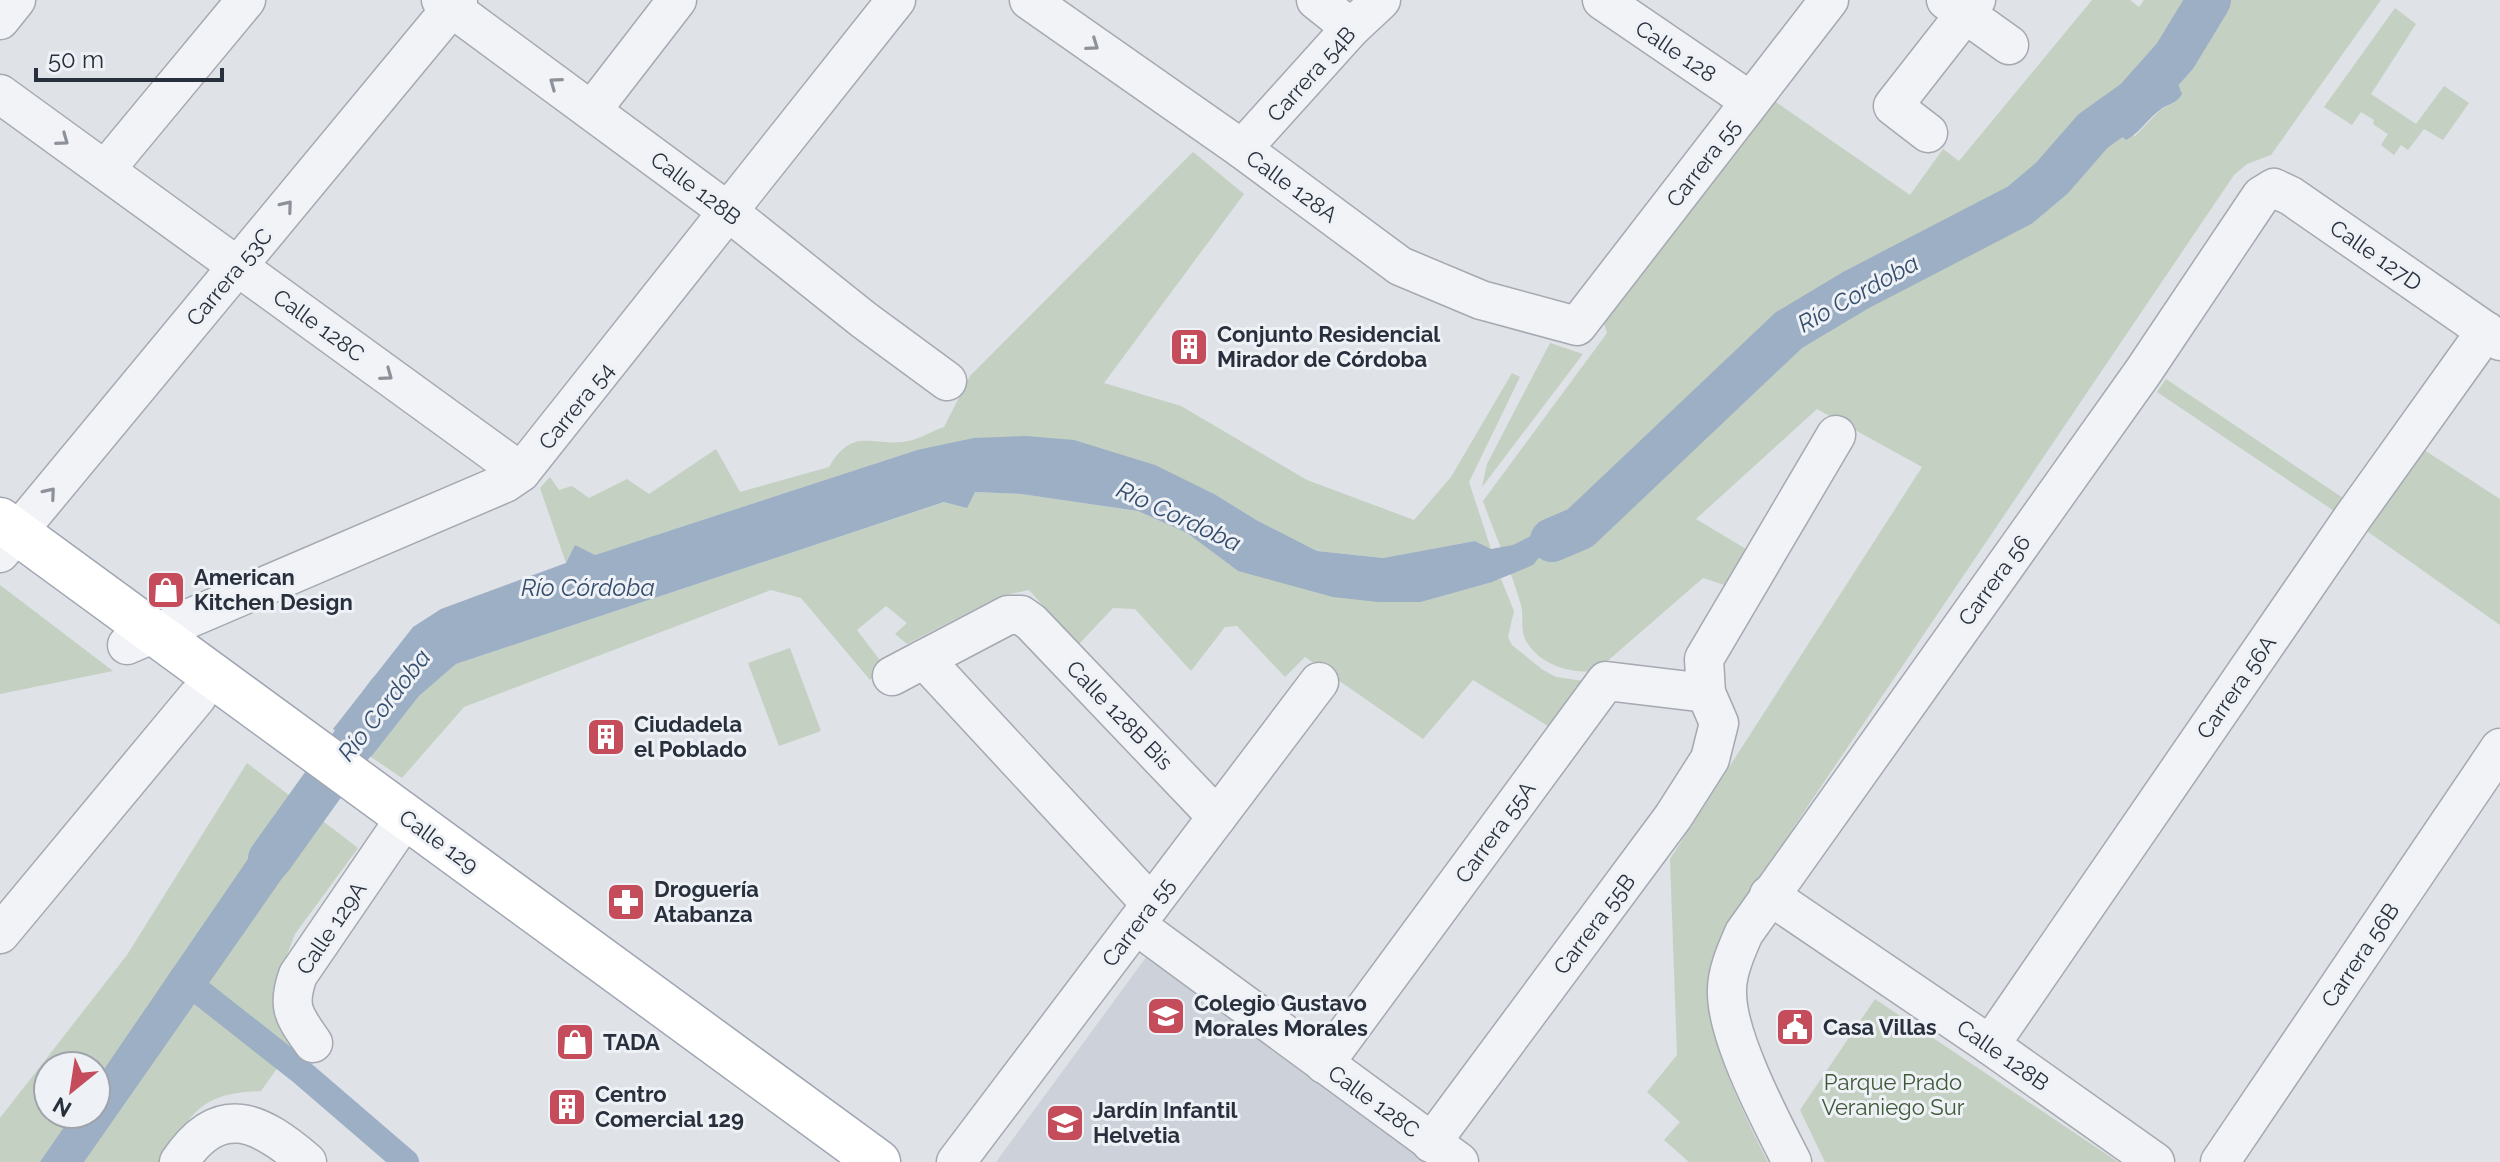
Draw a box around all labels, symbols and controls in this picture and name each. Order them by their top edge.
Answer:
street label: Calle 128 [1631,15,1721,87]
street label: Carrera 54B [1262,21,1360,127]
scale bar [36,32,222,82]
one-way arrow [1085,35,1099,50]
text: 50 m [48,45,104,74]
one-way arrow [549,78,564,92]
street label: Carrera 55 [1661,114,1745,212]
one-way arrow [55,130,69,144]
street label: Calle 128A [1241,144,1343,228]
street label: Calle 128B [646,146,746,230]
one-way arrow [277,201,292,216]
street label: Calle 127D [2325,214,2427,296]
street label: Carrera 53C [181,223,277,331]
water label: Río Cordoba [1792,248,1924,338]
street label: Calle 128C [268,283,370,367]
place label: Conjunto Residencial Mirador de Córdoba [1217,321,1441,372]
building icon: Conjunto Residencial Mirador de Córdoba [1168,326,1210,368]
street label: Carrera 54 [533,357,619,455]
one-way arrow [378,365,393,380]
water label: Río Cordoba [1112,475,1246,557]
one-way arrow [40,488,55,502]
street label: Carrera 56 [1952,530,2036,630]
place label: American Kitchen Design [194,564,353,615]
shop icon: American Kitchen Design [145,569,187,611]
water label: Río Córdoba [521,573,655,602]
street label: Carrera 56A [2191,630,2281,744]
water label: Río Cordoba [331,643,437,767]
street label: Calle 128B Bis [1061,655,1179,775]
place label: Ciudadela el Poblado [634,711,747,762]
building icon: Ciudadela el Poblado [585,716,627,758]
street label: Carrera 55A [1449,776,1541,888]
street label: Calle 129 [394,804,484,878]
street label: Carrera 55B [1548,869,1640,979]
street label: Carrera 55 [1096,873,1180,971]
place label: Droguería Atabanza [654,876,759,927]
street label: Calle 129A [291,877,372,979]
pharmacy icon: Droguería Atabanza [605,881,647,923]
street label: Carrera 56B [2316,898,2404,1012]
place label: Colegio Gustavo Morales Morales [1194,990,1368,1041]
school or university icon: Colegio Gustavo Morales Morales [1145,995,1187,1037]
public building icon: Casa Villas [1774,1006,1816,1048]
place label: Casa Villas [1823,1014,1937,1040]
street label: Calle 128B [1952,1014,2054,1096]
shop icon: TADA [554,1021,596,1063]
place label: TADA [603,1029,660,1055]
north arrow [32,1050,112,1130]
street label: Calle 128C [1323,1059,1425,1143]
park label: Parque Prado Veraniego Sur [1821,1069,1965,1120]
place label: Centro Comercial 129 [595,1081,744,1132]
building icon: Centro Comercial 129 [546,1086,588,1128]
text: N [48,1092,76,1123]
place label: Jardín Infantil Helvetia [1093,1097,1238,1148]
school or university icon: Jardín Infantil Helvetia [1044,1102,1086,1144]

